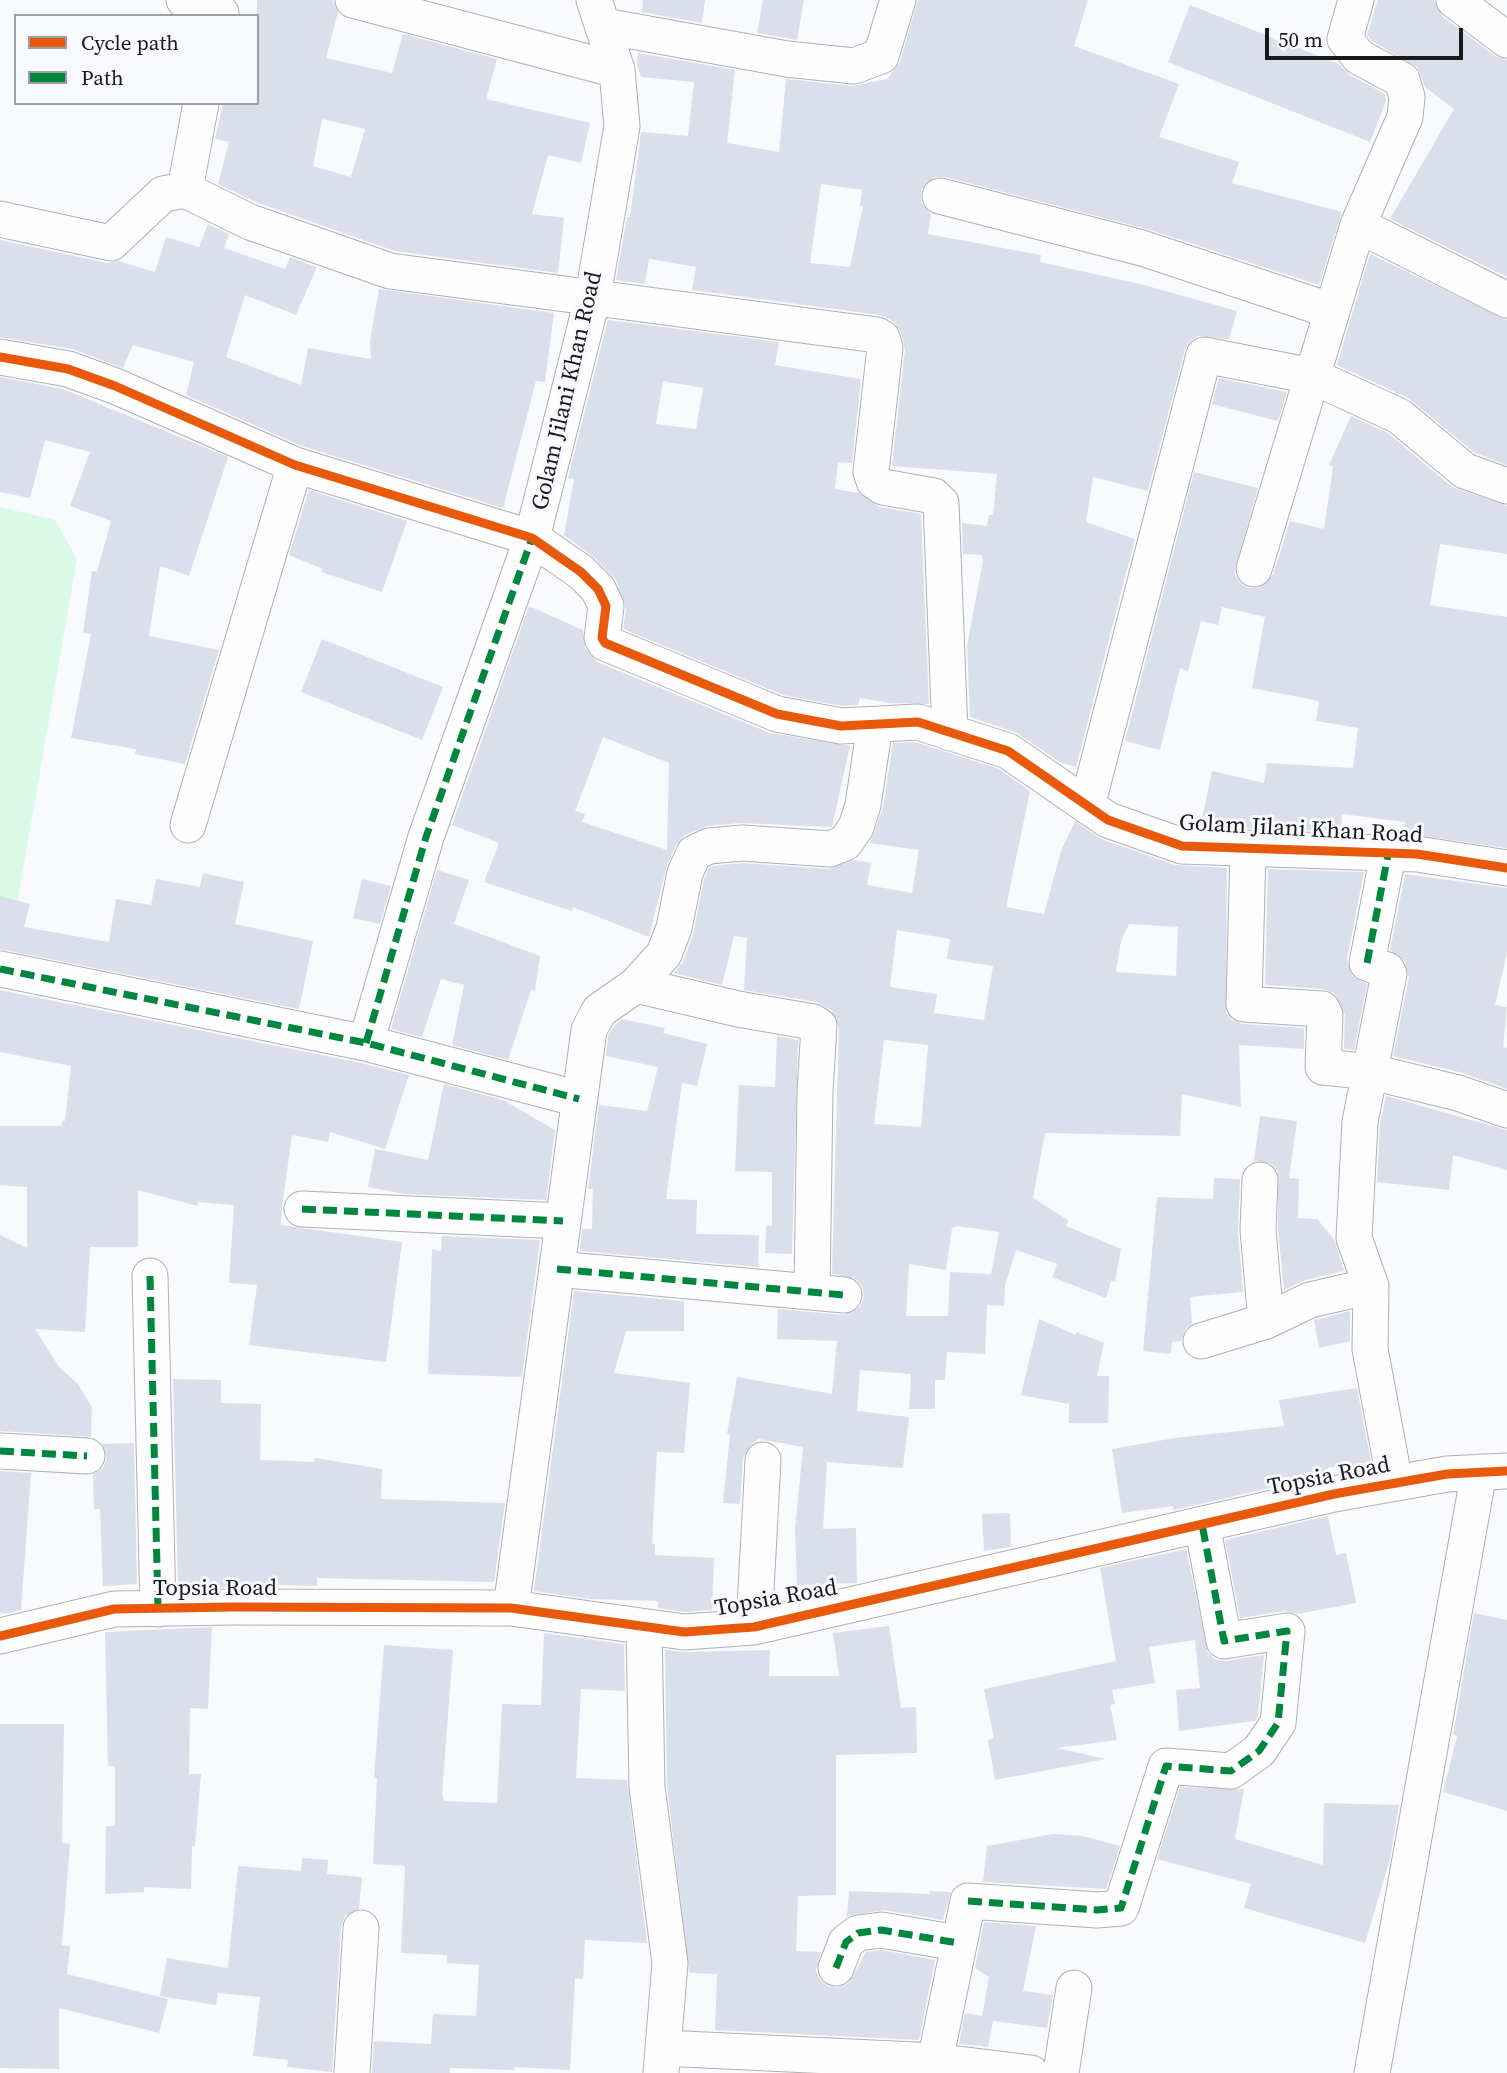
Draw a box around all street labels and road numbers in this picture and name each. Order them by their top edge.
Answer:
street label: Golam Jilani Khan Road [527,269,609,513]
street label: Golam Jilani Khan Road [1178,810,1424,850]
street label: Topsia Road [1265,1452,1393,1502]
street label: Topsia Road [153,1575,277,1603]
street label: Topsia Road [712,1575,840,1623]

